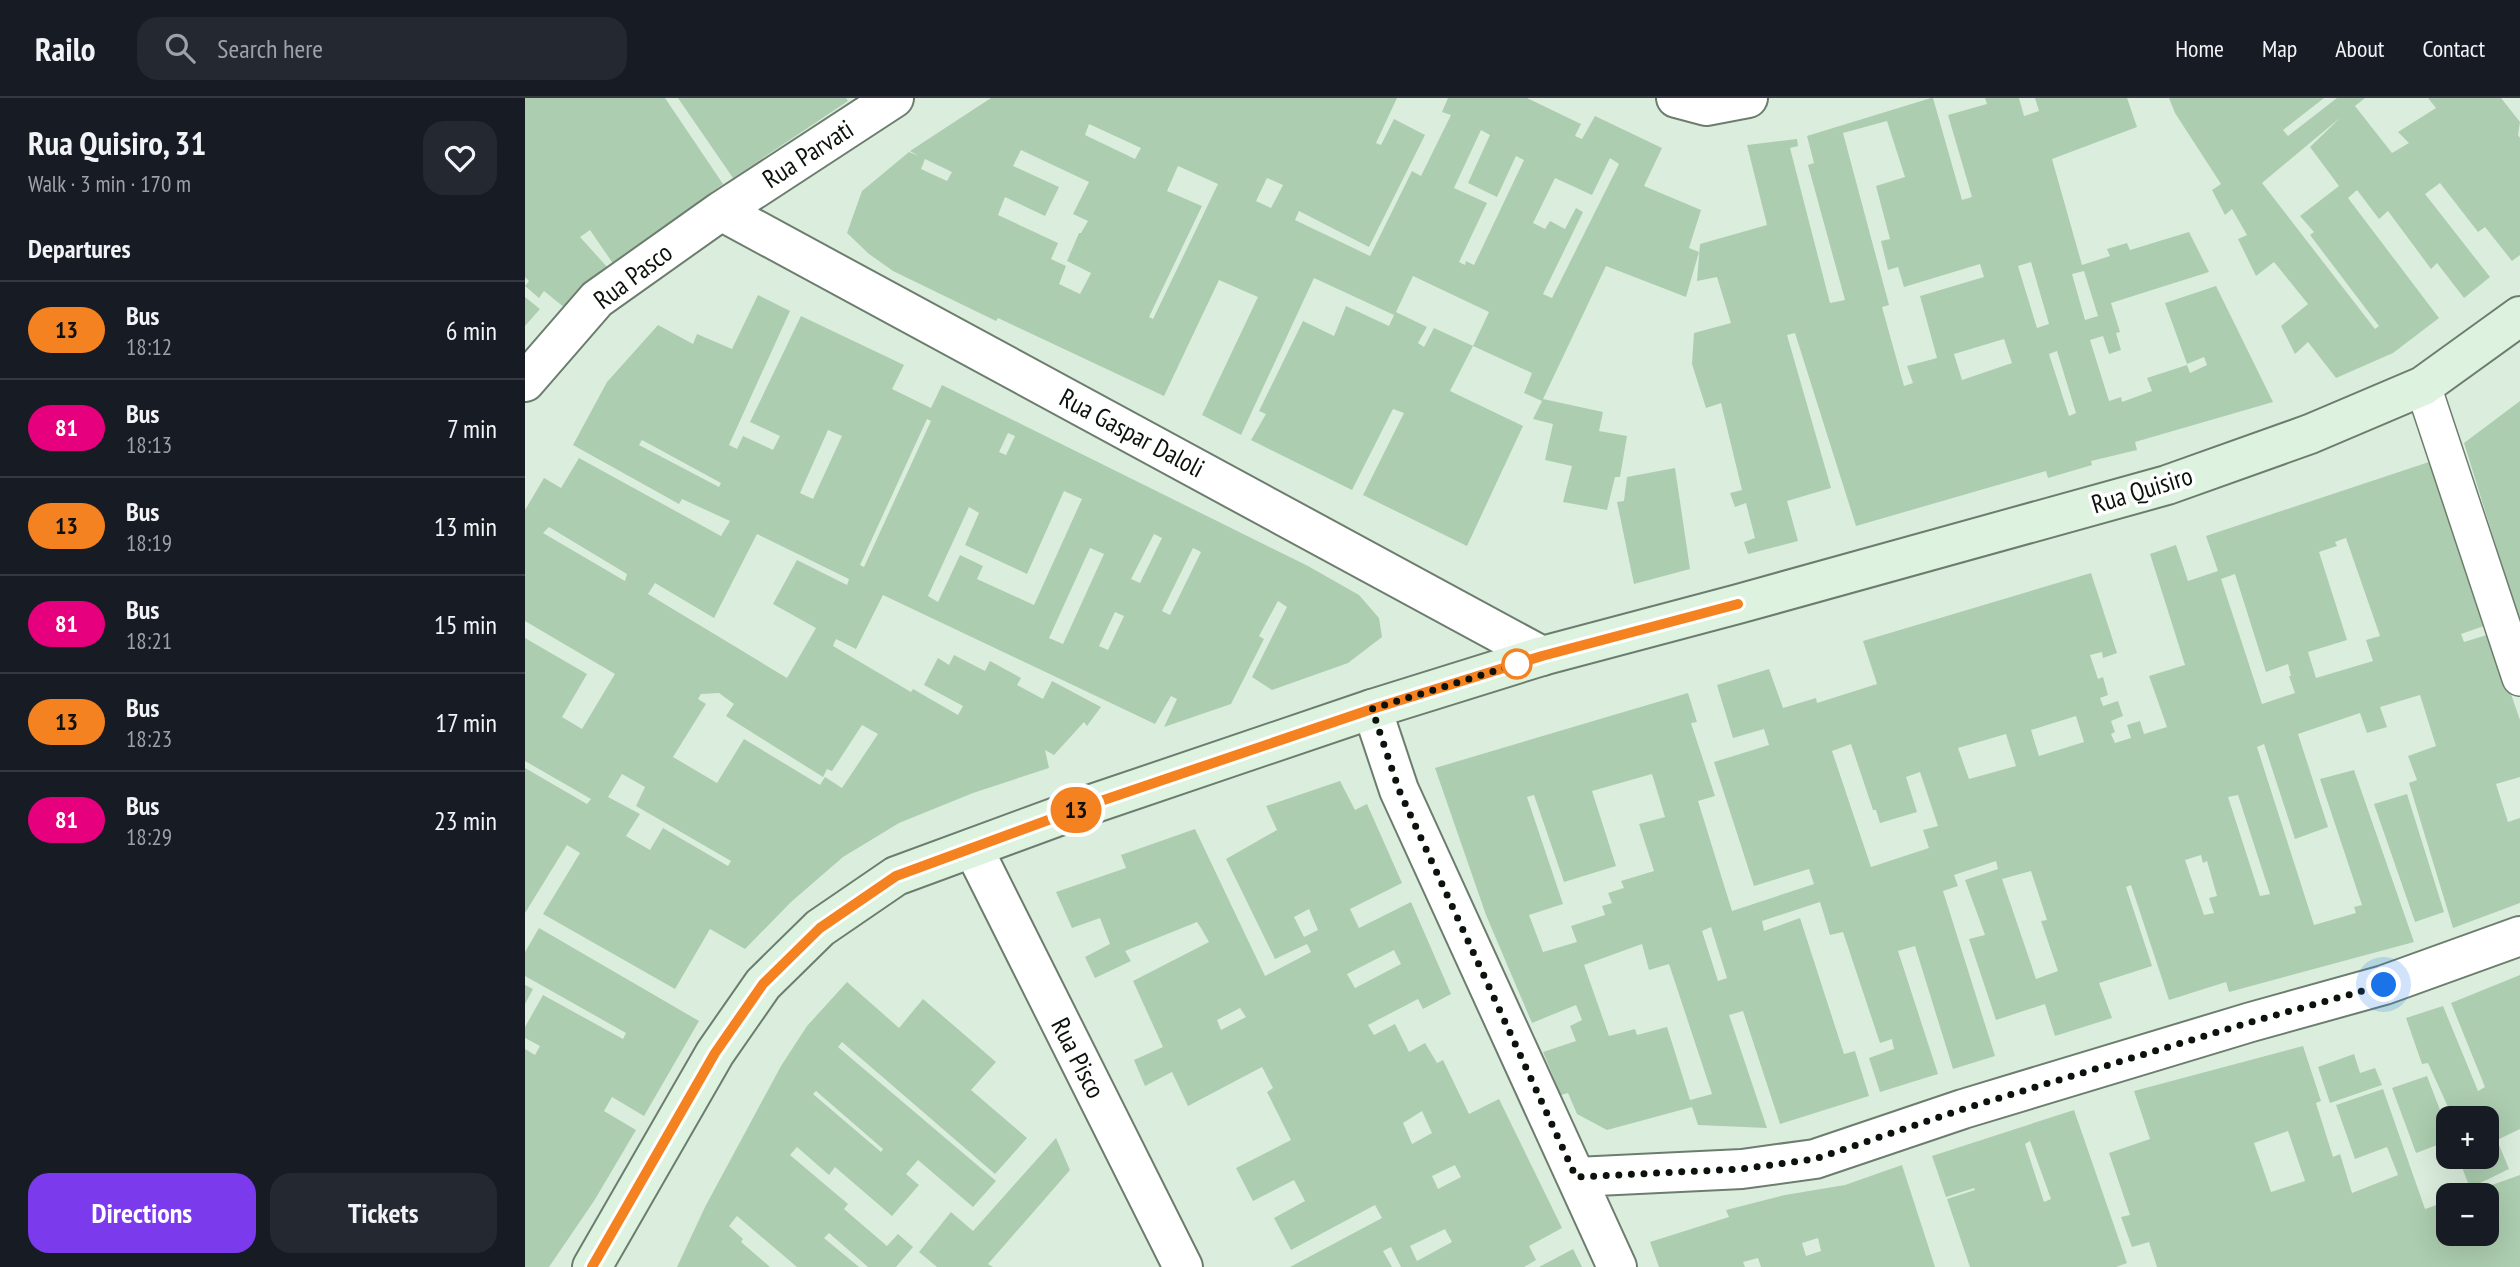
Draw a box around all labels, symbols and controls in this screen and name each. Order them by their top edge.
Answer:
search box [137,17,627,80]
text: Railo [35,27,95,70]
icon: search [161,29,199,67]
text: Search here [217,32,323,65]
text: Home [2175,33,2224,64]
text: Map [2262,33,2297,64]
text: About [2335,33,2384,64]
text: Contact [2422,33,2485,64]
street label: Rua Parvati [756,112,859,195]
text: Rua Quisiro, 31 [28,121,206,164]
button: heart [423,121,497,195]
text: Walk · 3 min · 170 m [28,169,191,198]
text: Departures [28,232,131,265]
street label: Rua Pasco [587,235,679,316]
text: Bus [126,299,159,332]
text: 13 [55,314,78,345]
text: 6 min [446,314,497,347]
text: 18:12 [126,332,172,361]
street label: Rua Gaspar Daloli [1054,381,1210,484]
text: Bus [126,397,159,430]
text: 81 [55,412,78,443]
text: 7 min [447,412,497,445]
text: 18:13 [126,430,172,459]
street label: Rua Quisiro [2087,459,2196,520]
text: Bus [126,495,159,528]
text: 13 [55,510,78,541]
text: 13 min [434,510,497,543]
text: 18:19 [126,528,172,557]
text: Bus [126,593,159,626]
text: 81 [55,608,78,639]
text: 15 min [434,608,497,641]
text: 18:21 [126,626,172,655]
unlabelled marker [1502,649,1532,679]
text: Bus [126,691,159,724]
text: 13 [55,706,78,737]
text: 17 min [435,706,497,739]
text: 18:23 [126,724,172,753]
line badge: 13 [1045,787,1107,833]
text: Bus [126,789,159,822]
text: 13 [1065,794,1087,825]
text: 81 [55,804,78,835]
text: 23 min [434,804,497,837]
text: 18:29 [126,822,172,851]
your location [2366,967,2401,1002]
street label: Rua Pisco [1044,1012,1113,1104]
map controls [2436,1106,2499,1246]
button: + [2436,1106,2499,1169]
button: Directions [28,1173,256,1253]
button: Tickets [270,1173,497,1253]
button: − [2436,1183,2499,1246]

